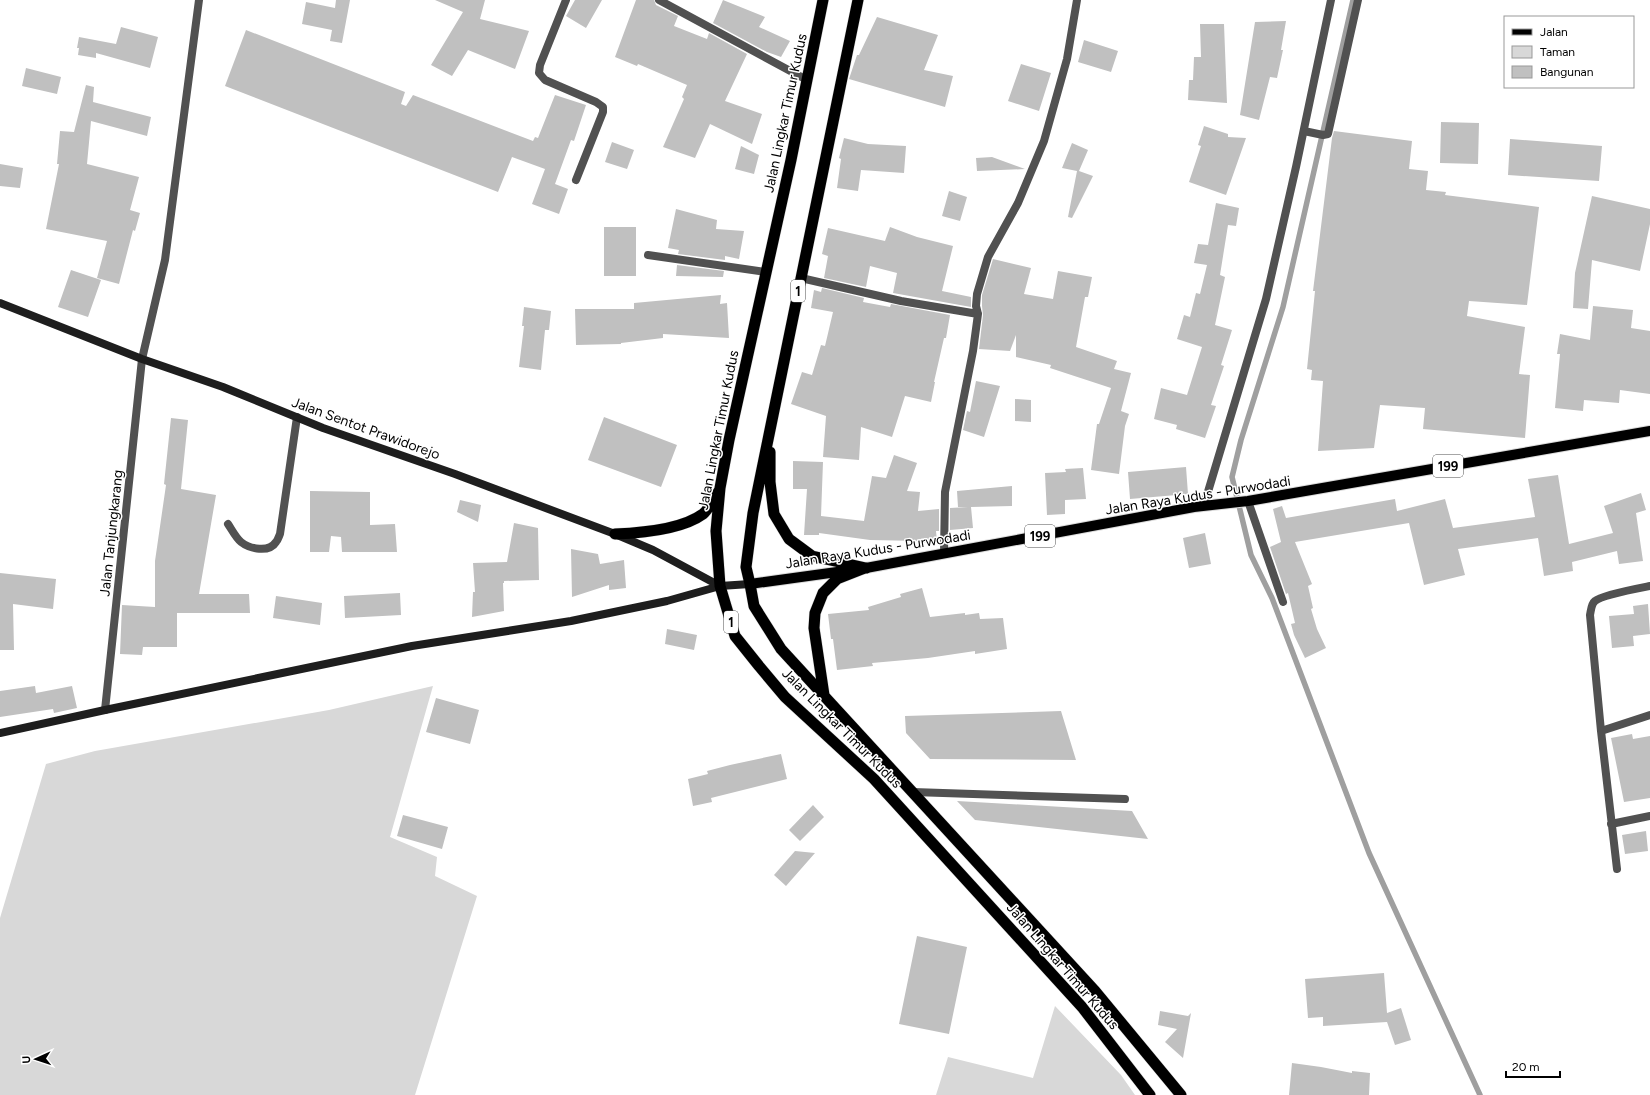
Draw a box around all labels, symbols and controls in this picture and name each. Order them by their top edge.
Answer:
legend [1504,16,1634,88]
text: Jalan [1540,25,1568,39]
street label: Jalan Lingkar Timur Kudus [760,32,811,194]
text: Taman [1540,45,1575,59]
text: Bangunan [1540,65,1594,79]
road number: 1 [791,280,805,302]
street label: Jalan Lingkar Timur Kudus [695,349,742,511]
street label: Jalan Sentot Prawidorejo [289,394,442,463]
road number: 199 [1433,455,1463,477]
street label: Jalan Tanjungkarang [96,469,127,597]
street label: Jalan Raya Kudus - Purwodadi [1104,472,1292,519]
road number: 199 [1025,525,1055,547]
street label: Jalan Raya Kudus - Purwodadi [784,526,972,573]
road number: 1 [724,611,738,633]
street label: Jalan Lingkar Timur Kudus [778,665,905,792]
street label: Jalan Lingkar Timur Kudus [1003,900,1122,1033]
north arrow [16,1039,56,1079]
scale bar [1506,1053,1560,1079]
text: U [20,1055,33,1064]
text: 20 m [1512,1060,1540,1074]

